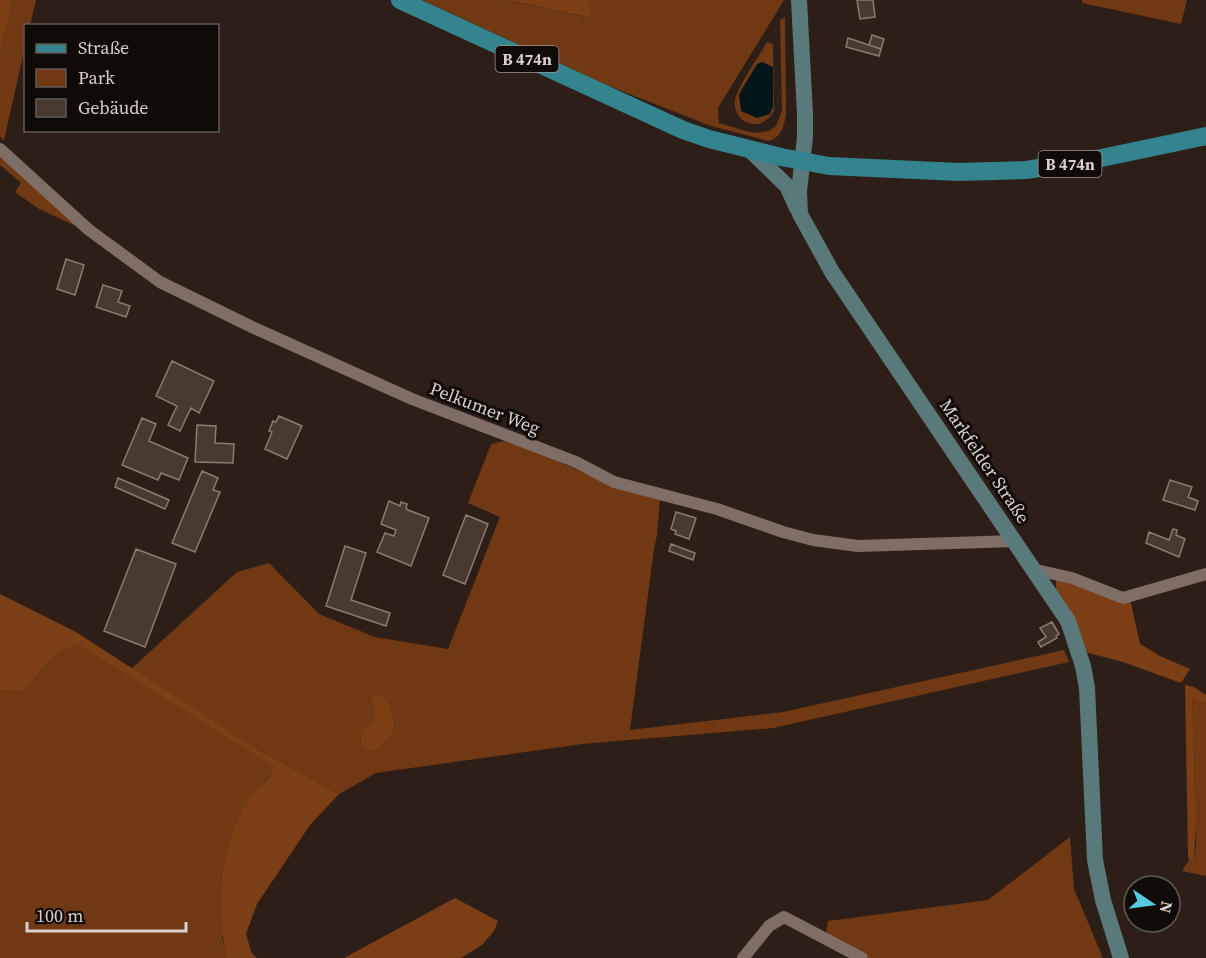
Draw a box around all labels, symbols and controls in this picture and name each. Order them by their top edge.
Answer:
legend [24,24,219,132]
text: Straße [78,35,129,60]
road number: B 474n [496,46,558,72]
text: Park [78,65,115,90]
text: Gebäude [78,95,149,120]
road number: B 474n [1038,151,1102,177]
street label: Pelkumer Weg [426,376,544,440]
street label: Markfelder Straße [934,394,1036,528]
north arrow [1122,874,1182,934]
scale bar [27,895,186,933]
text: N [1155,899,1179,916]
text: 100 m [36,903,83,928]

